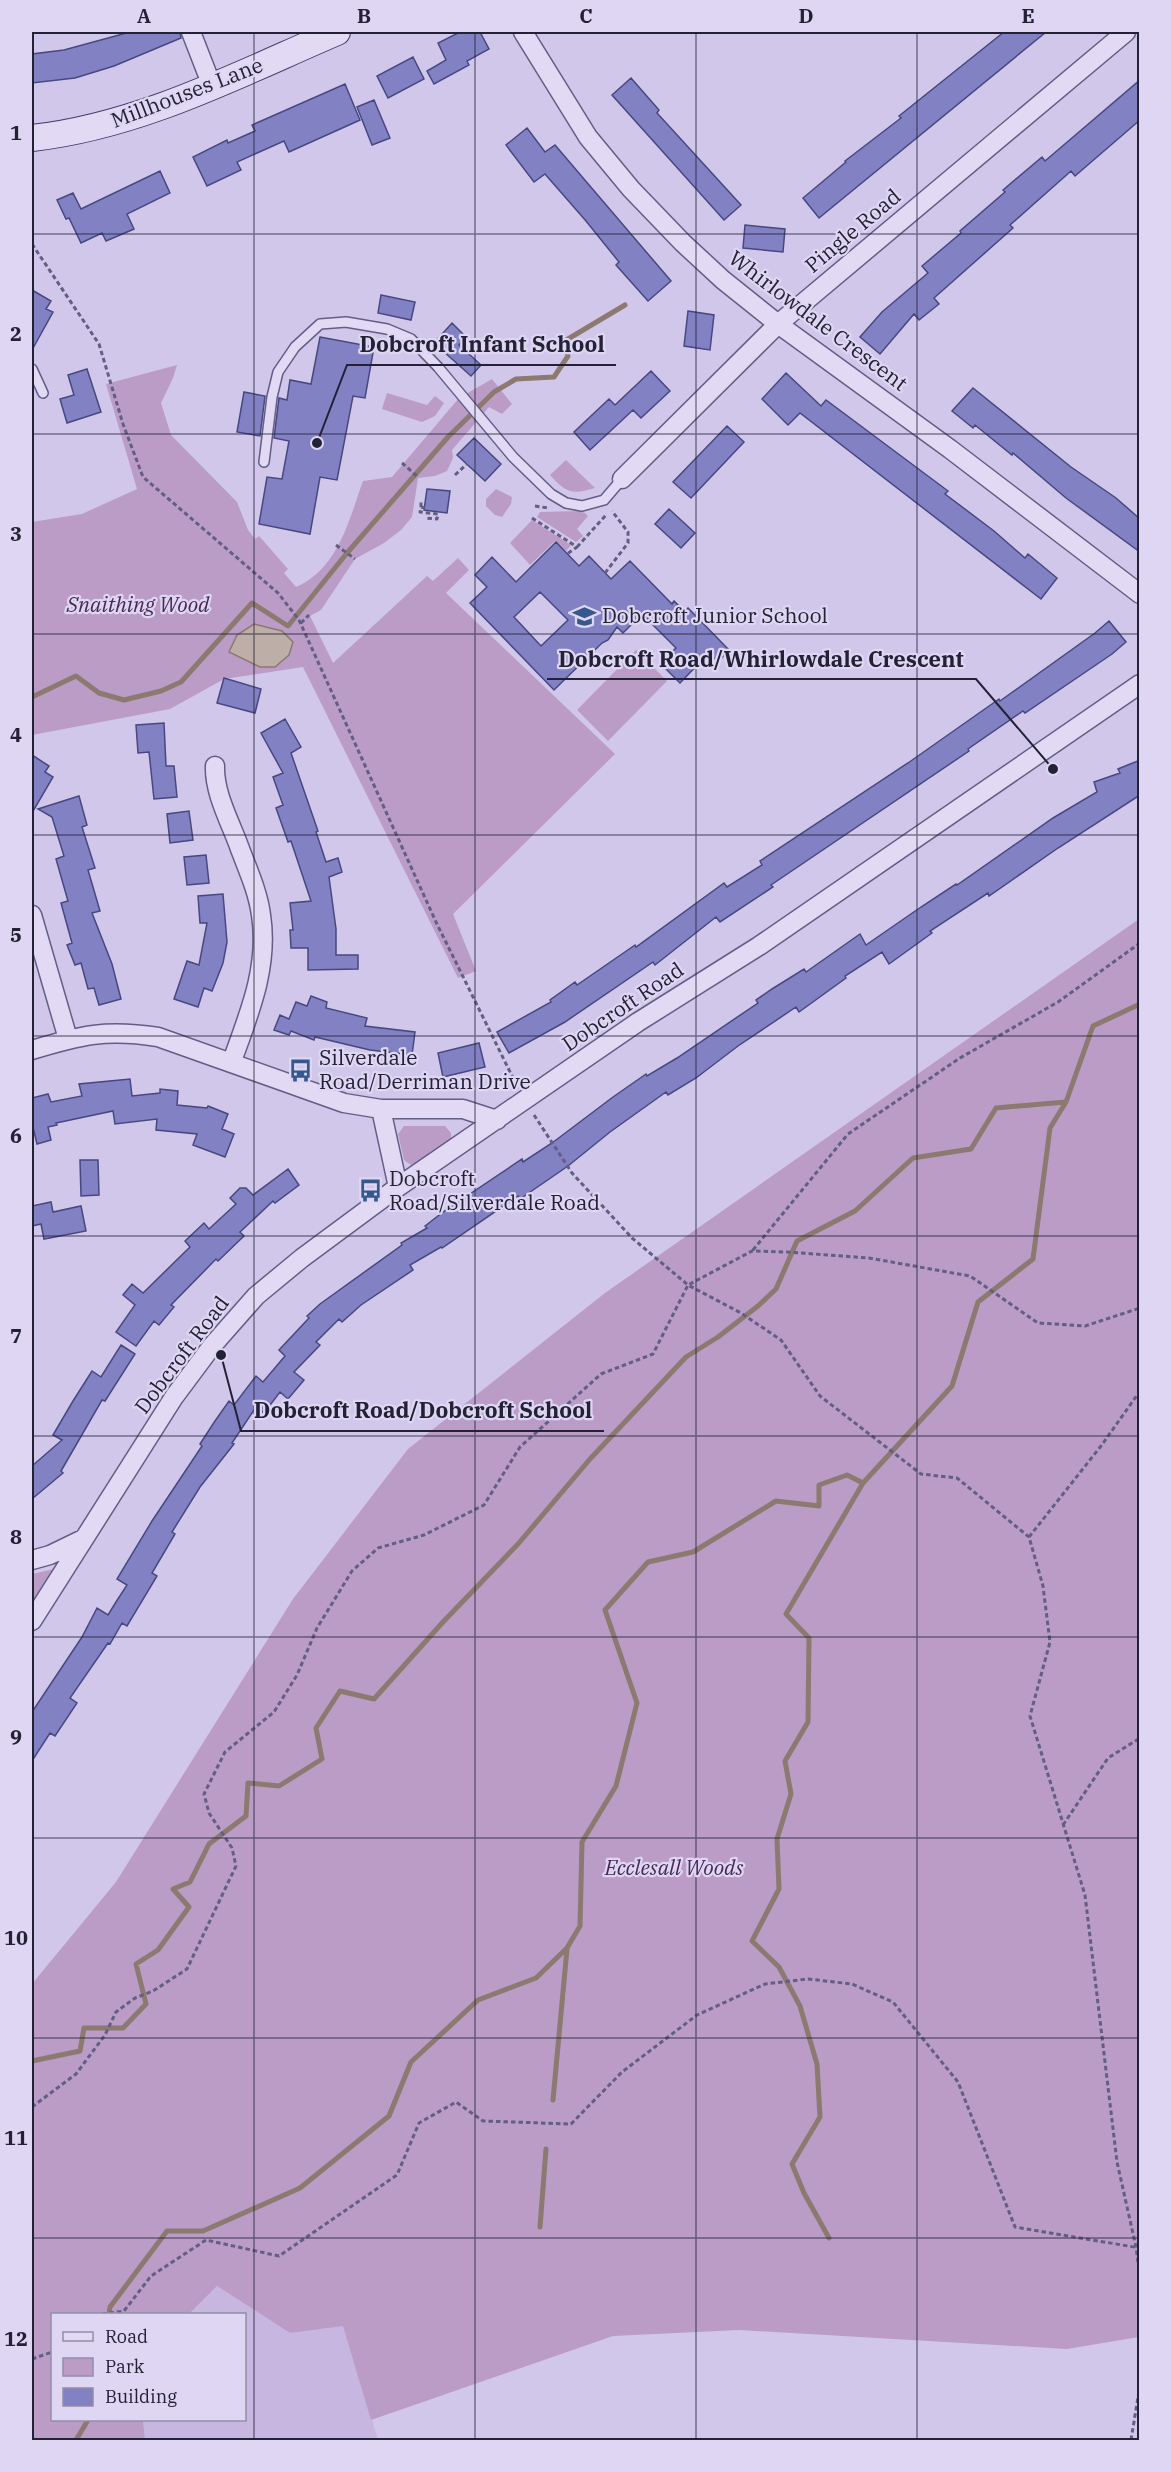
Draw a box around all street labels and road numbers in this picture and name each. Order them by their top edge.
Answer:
street label: Millhouses Lane [107,50,267,134]
street label: Pingle Road [799,182,906,279]
street label: Whirlowdale Crescent [723,244,914,397]
street label: Dobcroft Road [556,955,689,1057]
street label: Dobcroft Road [128,1290,235,1419]

